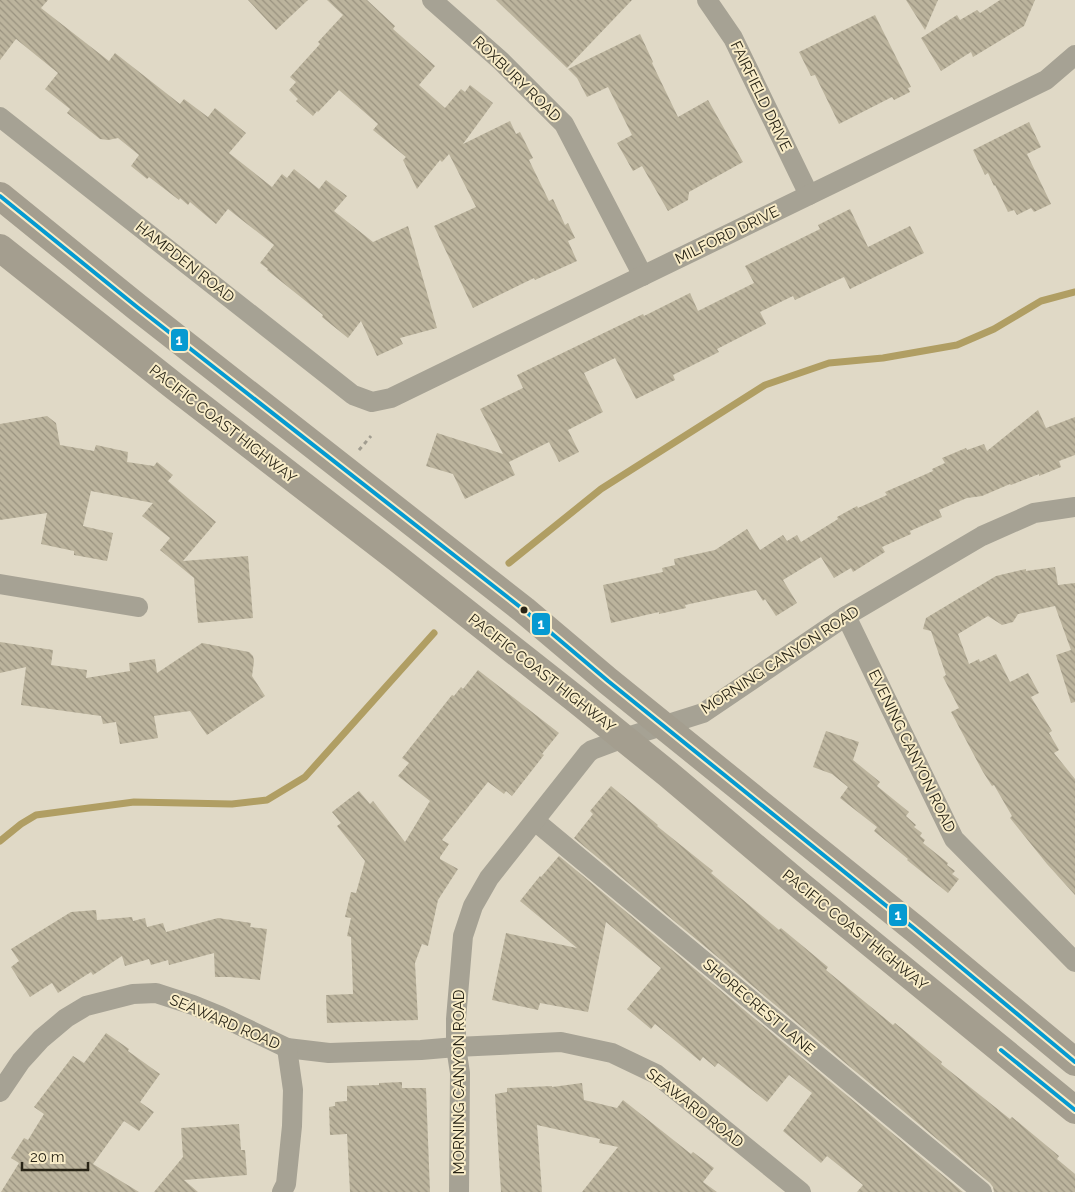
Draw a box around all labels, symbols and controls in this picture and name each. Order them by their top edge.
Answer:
street label: ROXBURY ROAD [469,32,565,126]
street label: FAIRFIELD DRIVE [727,38,795,154]
street label: MILFORD DRIVE [672,202,782,268]
street label: HAMPDEN ROAD [132,218,238,306]
line badge: 1 [170,328,189,352]
text: 1 [176,332,183,348]
street label: PACIFIC COAST HIGHWAY [146,361,300,487]
street label: MORNING CANYON ROAD [698,602,863,718]
unlabelled marker [519,605,529,615]
street label: PACIFIC COAST HIGHWAY [465,610,619,736]
line badge: 1 [531,612,551,636]
text: 1 [538,616,545,632]
street label: EVENING CANYON ROAD [865,667,959,836]
street label: PACIFIC COAST HIGHWAY [779,866,931,994]
line badge: 1 [888,903,908,927]
text: 1 [895,907,902,923]
street label: SHORECREST LANE [699,955,819,1059]
street label: MORNING CANYON ROAD [450,989,468,1174]
street label: SEAWARD ROAD [167,991,283,1054]
street label: SEAWARD ROAD [643,1064,747,1152]
scale bar [22,1140,89,1172]
text: 20 m [30,1148,65,1166]

